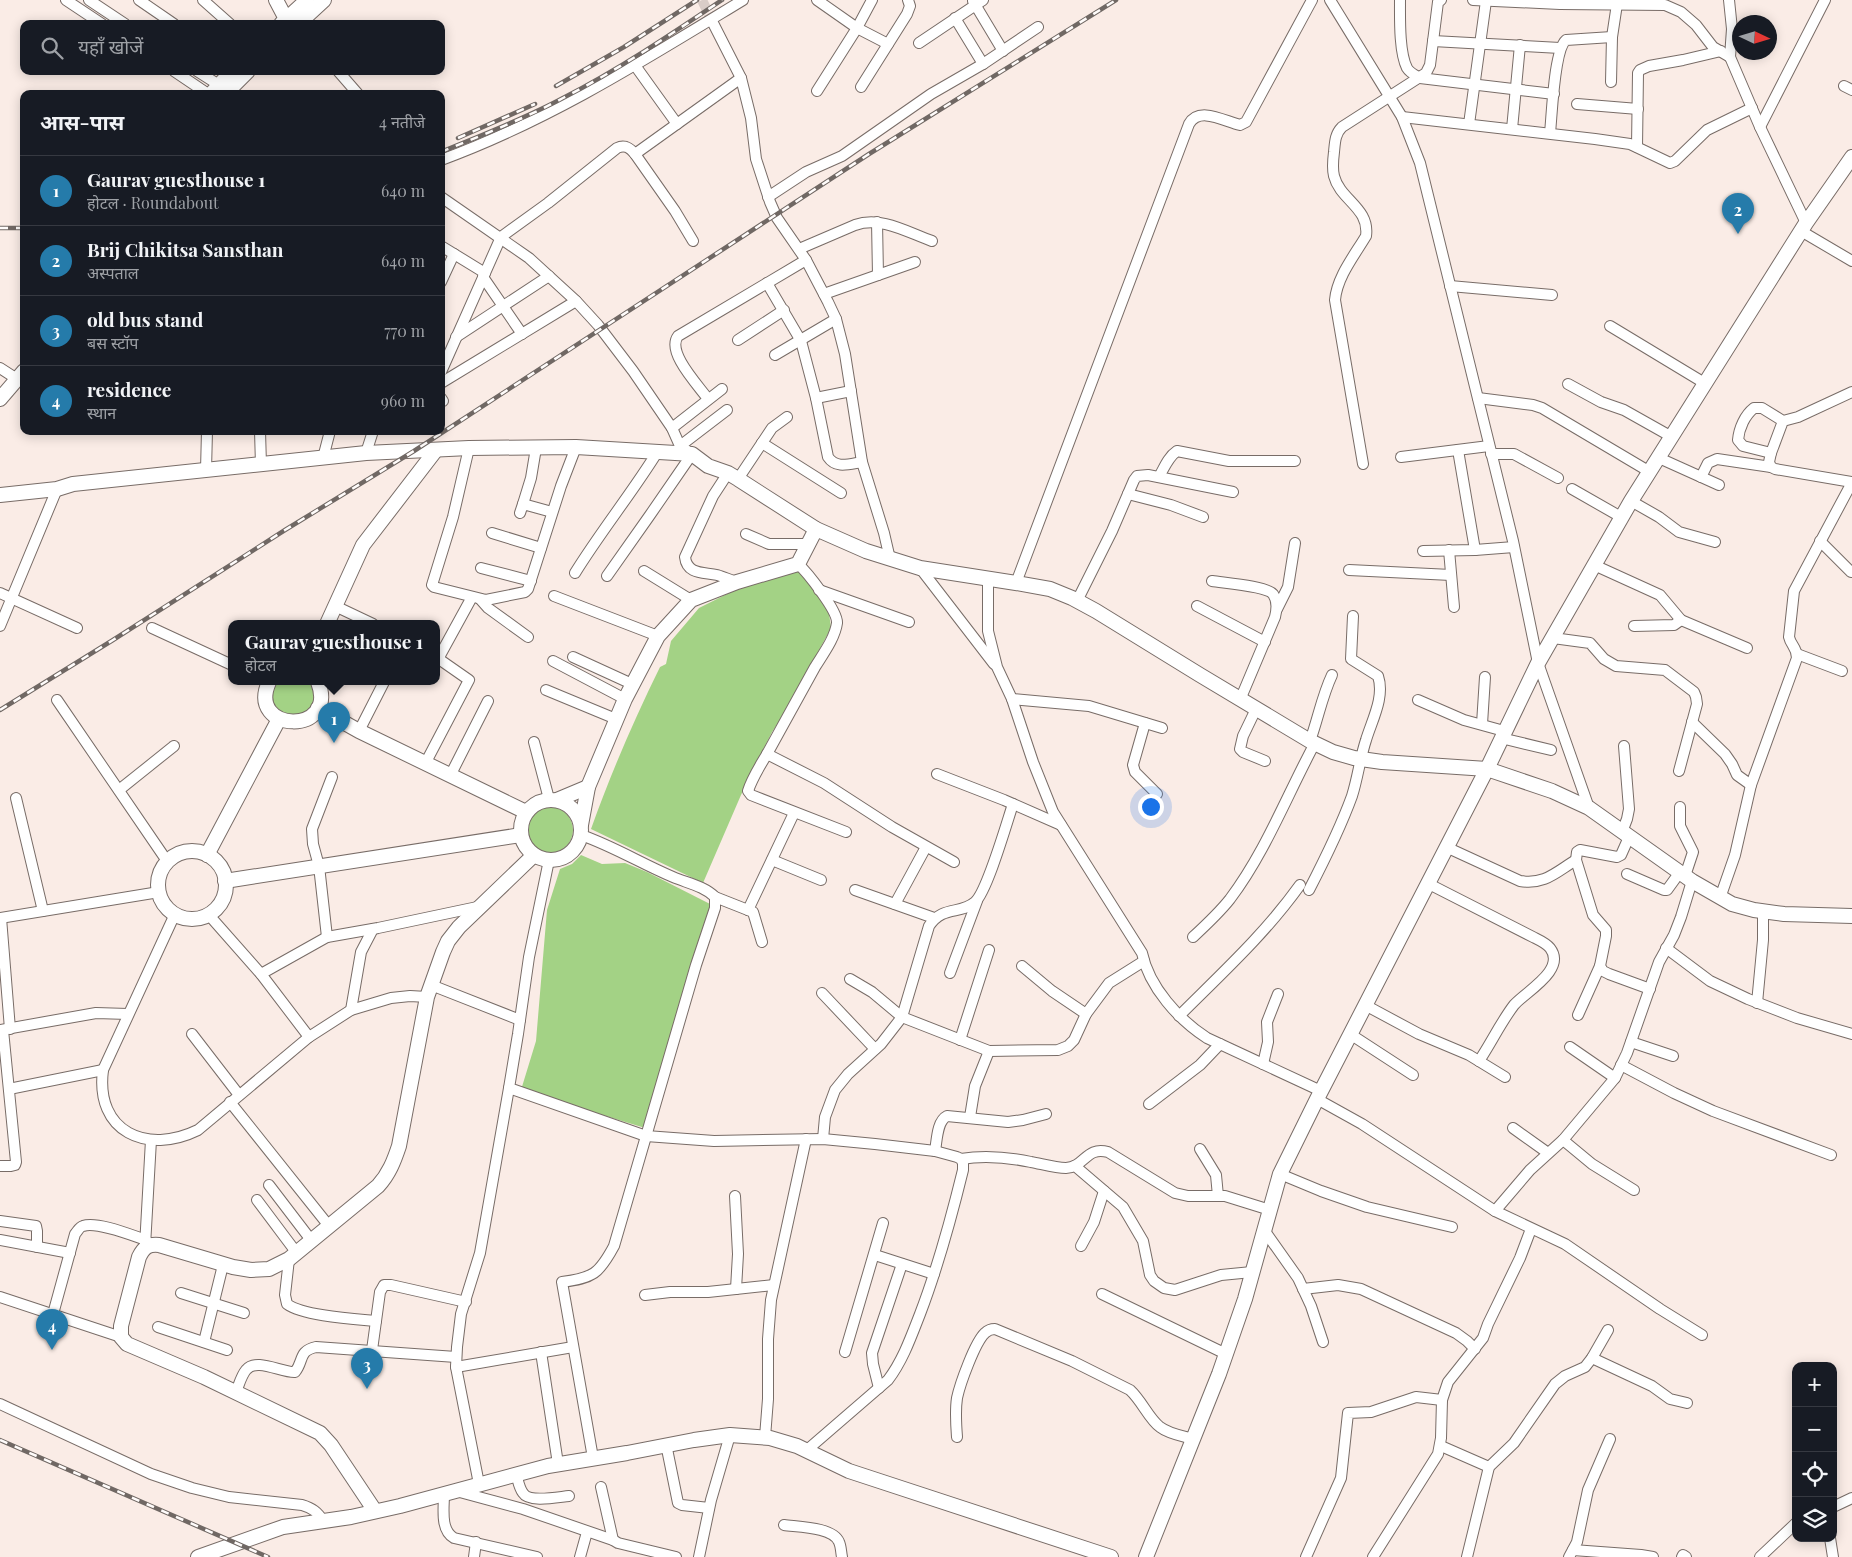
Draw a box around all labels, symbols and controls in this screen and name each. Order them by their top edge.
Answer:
north arrow [1732,15,1777,60]
search box [20,20,445,75]
text: यहाँ खोजें [78,33,143,59]
icon: search [38,34,66,62]
text: आस-पास [40,107,124,135]
text: 4 नतीजे [379,111,425,132]
text: Gaurav guesthouse 1 [87,166,265,192]
text: 1 [53,180,59,201]
text: 640 m [381,180,425,201]
text: होटल · Roundabout [87,192,219,213]
pin: 2 [1722,193,1754,234]
text: Brij Chikitsa Sansthan [87,236,283,262]
text: 2 [52,250,60,271]
text: 640 m [381,250,425,271]
text: अस्पताल [87,262,139,283]
text: old bus stand [87,306,203,332]
text: 3 [52,320,60,341]
text: 770 m [384,320,425,341]
text: बस स्टॉप [87,332,138,353]
text: residence [87,376,171,402]
text: 4 [52,390,60,411]
text: 960 m [381,390,425,411]
text: स्थान [87,402,116,423]
popup [228,620,440,685]
text: Gaurav guesthouse 1 [245,628,423,654]
text: होटल [245,654,276,675]
pin: 1 [318,702,350,743]
your location [1138,794,1164,820]
pin: 4 [36,1309,68,1350]
pin: 3 [351,1348,383,1389]
map controls [1792,1362,1837,1542]
button: + [1792,1362,1837,1407]
button: − [1792,1407,1837,1452]
button: locate [1792,1452,1837,1497]
button: layers [1792,1497,1837,1542]

